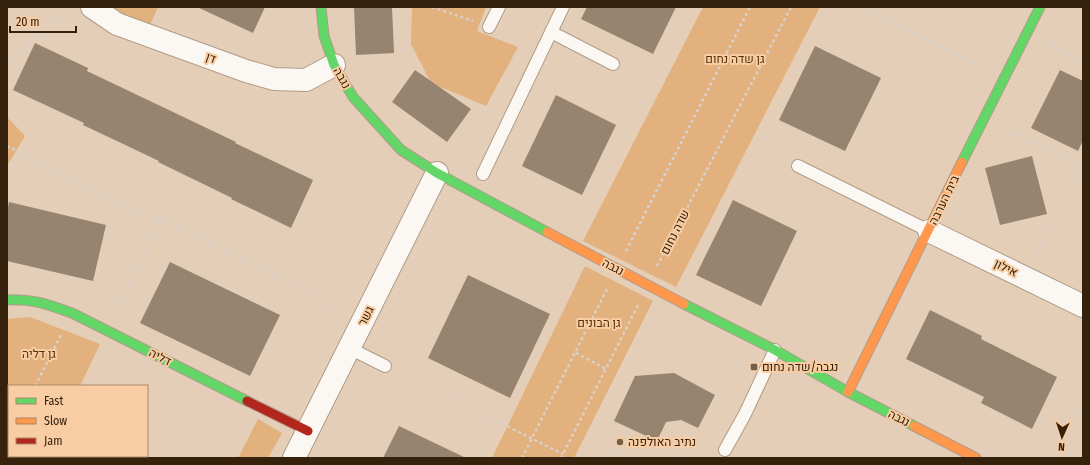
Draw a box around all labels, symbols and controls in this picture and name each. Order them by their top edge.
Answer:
scale bar [10,8,76,34]
text: 20 m [16,15,40,29]
street label: דן [204,50,218,66]
park label: גן שדה נחום [705,52,765,66]
street label: נגבה [330,65,354,91]
street label: בית הערבה [926,172,962,227]
street label: שדה נחום [658,207,692,257]
street label: נגבה [600,256,626,278]
street label: אילון [992,256,1020,280]
street label: גשר [355,304,377,328]
park label: גן הבונים [577,316,621,330]
street label: דליה [147,346,173,368]
park label: גן דליה [22,347,56,361]
place label: נגבה/שדה נחום [762,360,838,374]
marker: נגבה/שדה נחום [749,362,759,372]
legend [8,385,148,457]
text: Fast [44,394,63,408]
street label: נגבה [886,407,912,429]
text: Slow [44,414,67,428]
north arrow [1042,417,1082,457]
text: Jam [44,434,62,448]
place label: נתיב האולפנה [628,435,696,449]
marker: נתיב האולפנה [615,437,625,447]
text: N [1058,440,1065,453]

